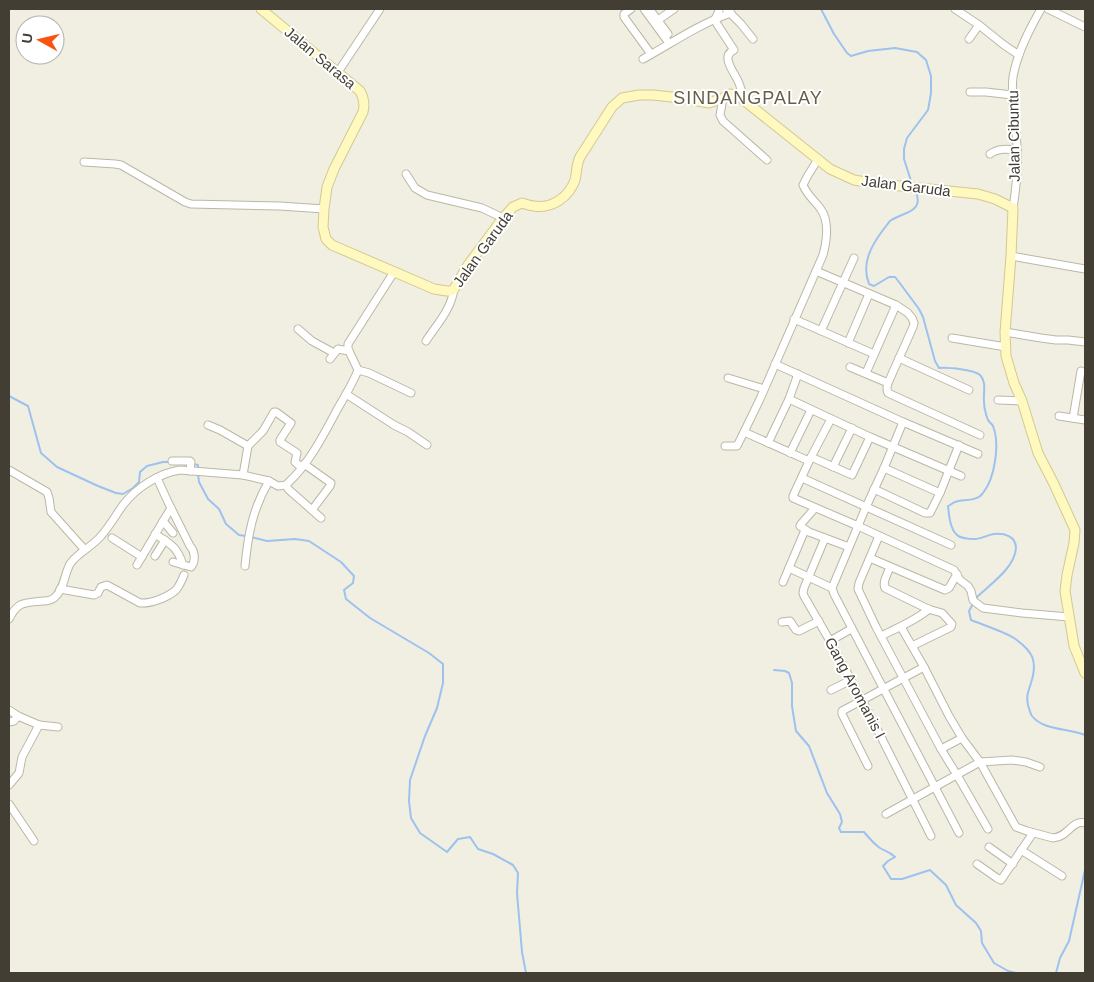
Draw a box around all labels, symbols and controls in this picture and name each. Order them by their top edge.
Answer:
north arrow [15,15,65,65]
street label: Jalan Sarasa [281,23,360,93]
text: U [18,32,36,44]
district label: SINDANGPALAY [673,88,823,108]
street label: Jalan Cibuntu [1004,90,1023,182]
street label: Jalan Garuda [860,172,952,200]
street label: Jalan Garuda [449,207,516,290]
street label: Gang Aromanis I [822,634,889,741]

